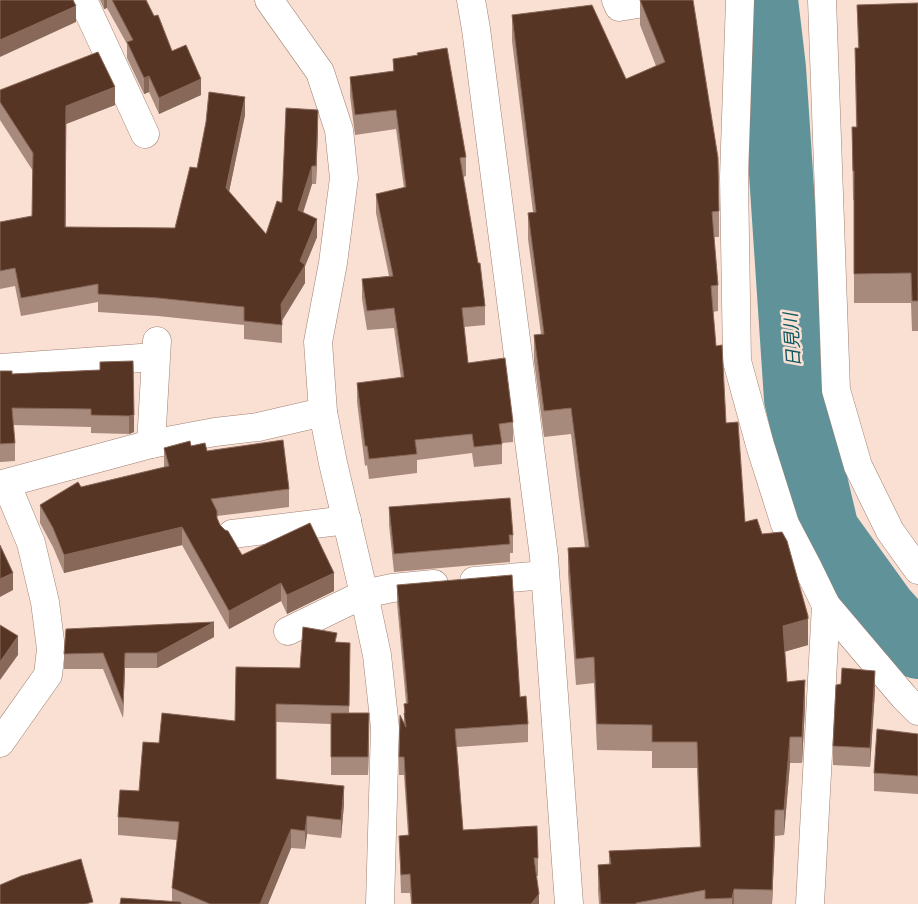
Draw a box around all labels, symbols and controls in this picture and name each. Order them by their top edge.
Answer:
water label: 日見川 [780,310,804,368]

